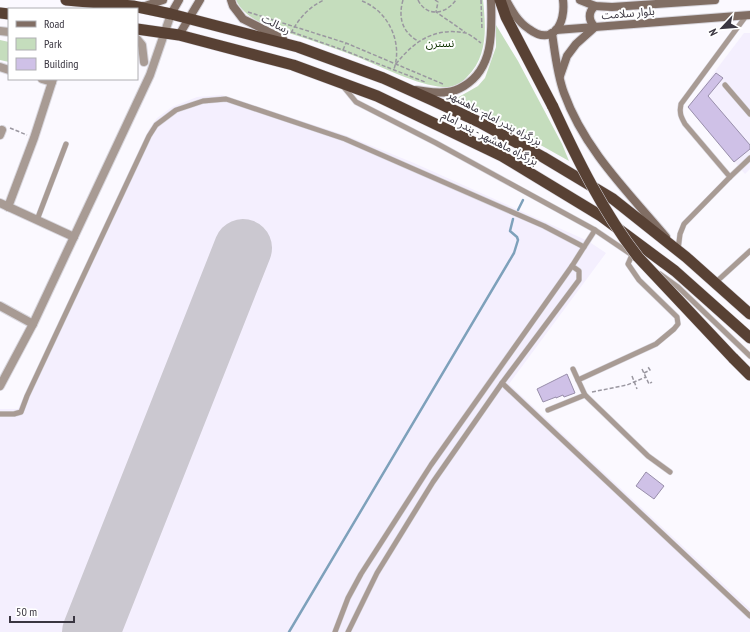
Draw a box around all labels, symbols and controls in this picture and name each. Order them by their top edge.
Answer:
street label: بلوار سلامت [601,4,655,22]
legend [8,8,138,80]
north arrow [702,8,742,48]
street label: رسالت [259,11,293,37]
text: Road [44,16,64,31]
text: N [705,27,721,38]
text: Park [44,36,62,51]
park label: نسترن [426,36,454,50]
text: Building [44,56,79,71]
street label: بزرگراه بندر امام- ماهشهر [444,87,544,150]
street label: بزرگراه ماهشهر - بندر امام [439,108,541,169]
scale bar [10,598,74,624]
text: 50 m [16,604,37,619]

